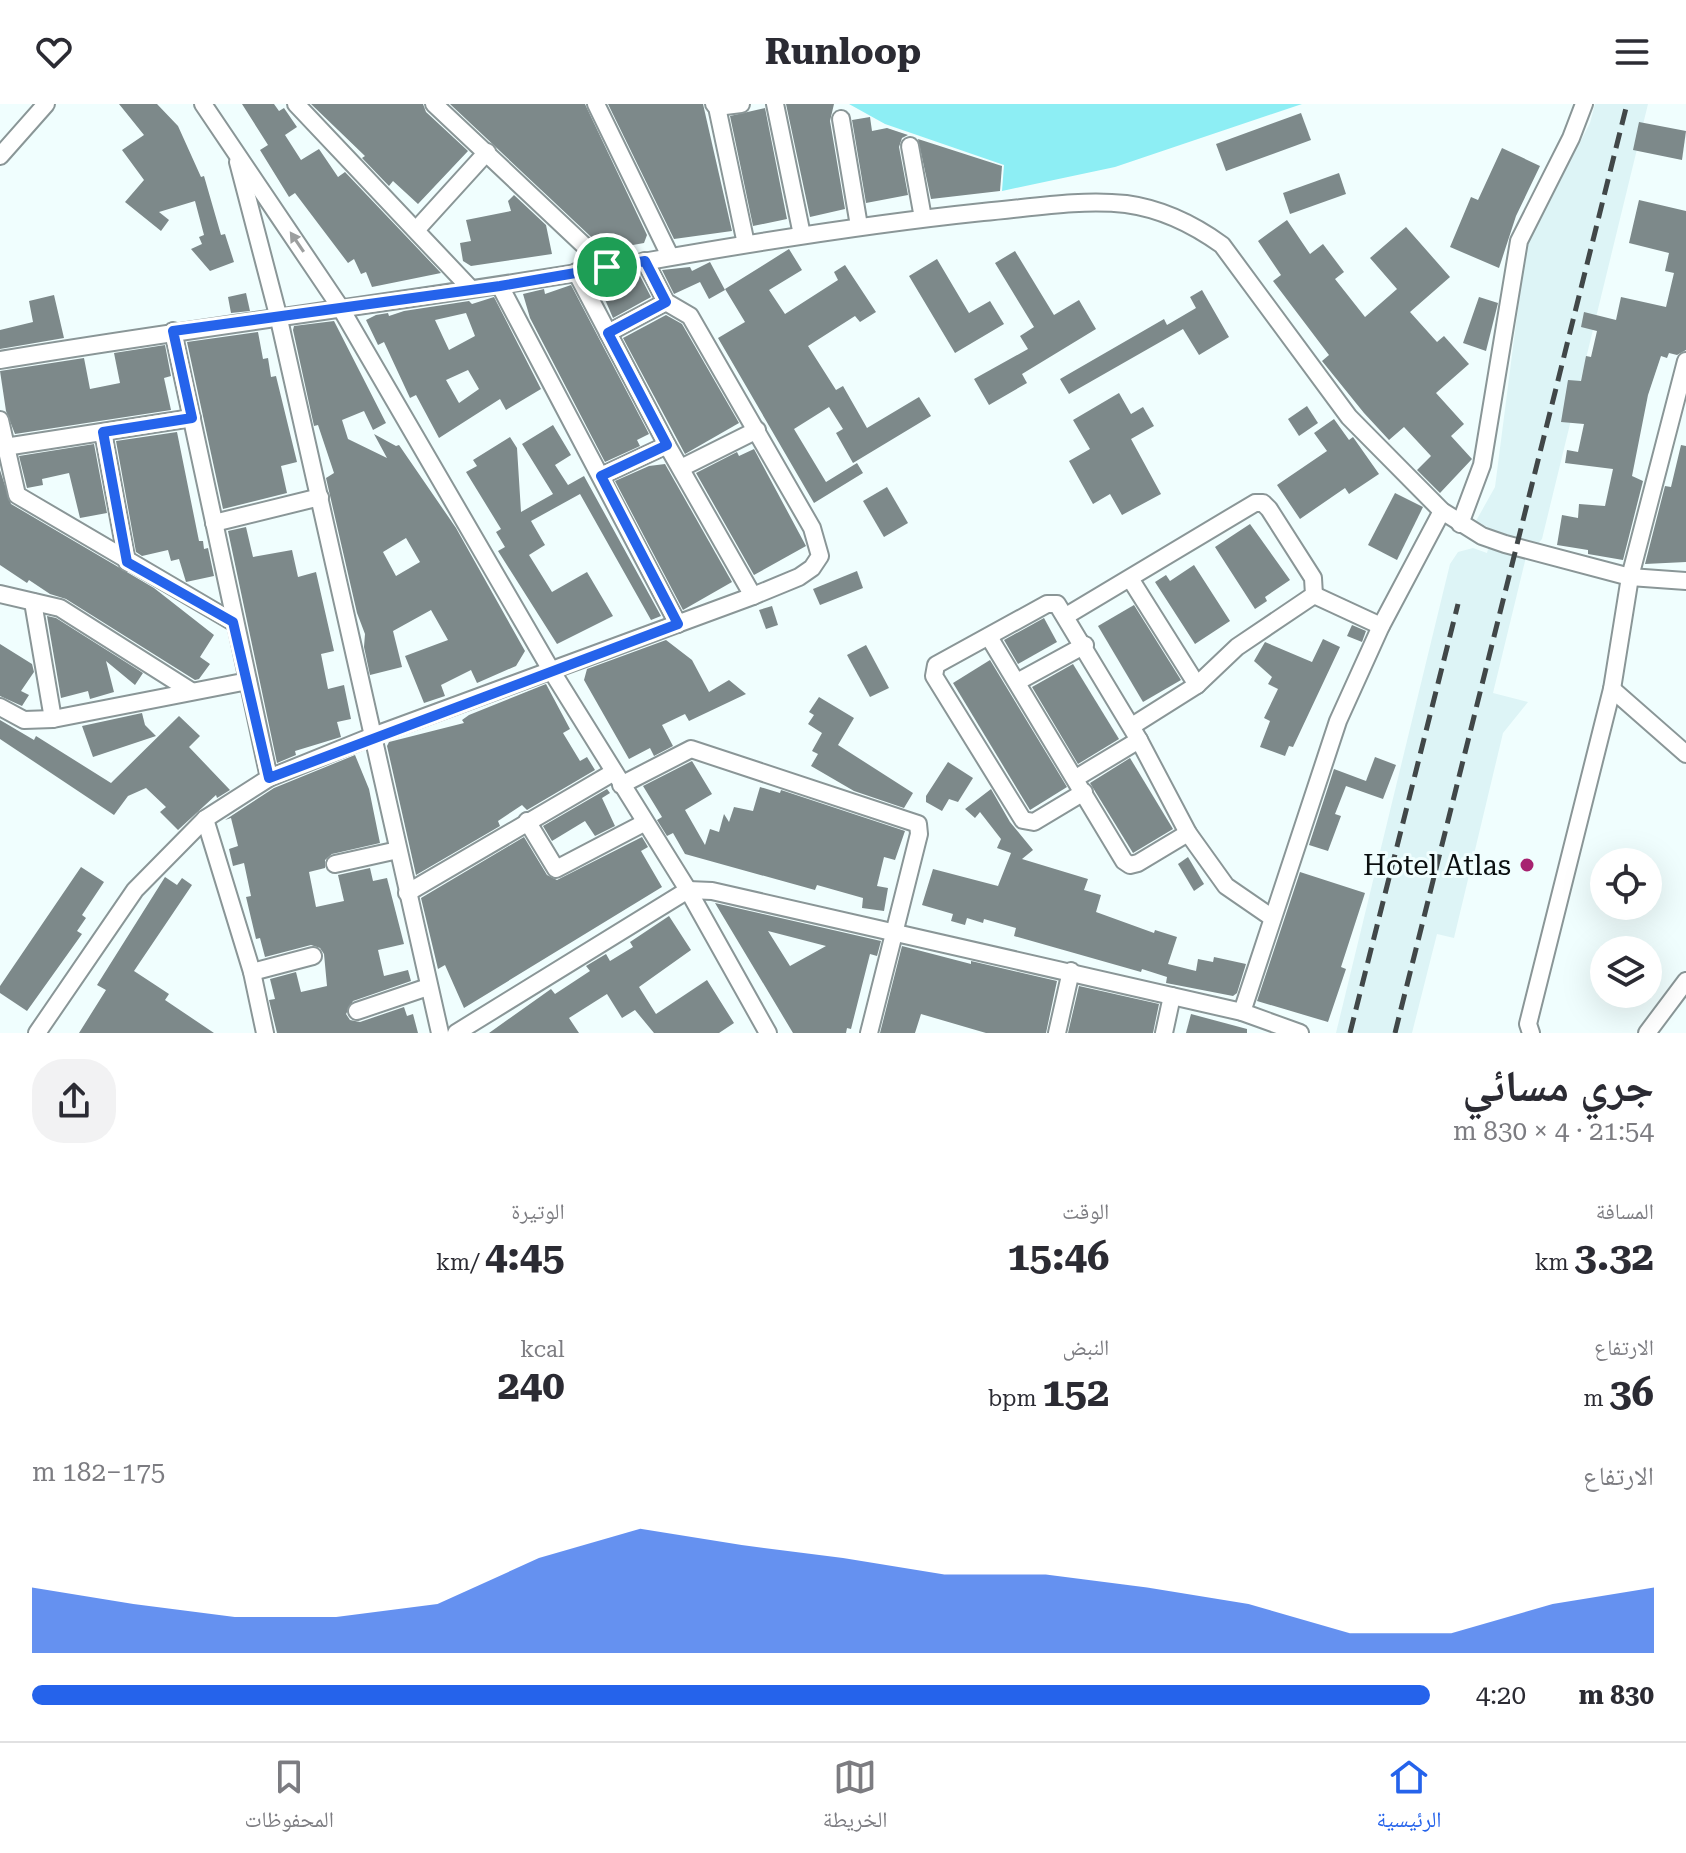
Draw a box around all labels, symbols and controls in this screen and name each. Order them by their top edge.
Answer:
icon: heart [32,30,76,74]
icon: menu [1610,30,1654,74]
text: Runloop [765,31,921,73]
one-way arrow [290,231,304,253]
pin [573,233,641,301]
icon: arrive [585,245,629,289]
map controls [1590,848,1662,1008]
button: locate [1590,848,1662,920]
place label: Hotel Atlas [1363,849,1511,882]
marker: Hotel Atlas [1518,856,1536,874]
button: layers [1590,936,1662,1008]
button: share [32,1059,116,1143]
text: جري مسائي [1462,1060,1654,1112]
text: 21:54 · 4 × 830 m [1453,1116,1654,1146]
text: الوتيرة [511,1199,565,1224]
text: الوقت [1062,1199,1109,1224]
text: المسافة [1596,1199,1654,1224]
text: 4:45 [485,1233,565,1280]
text: 15:46 [1007,1233,1109,1280]
text: 3.32 [1574,1233,1654,1280]
text: /km [436,1250,485,1275]
text: km [1535,1250,1574,1275]
text: النبض [1062,1335,1109,1360]
text: الارتفاع [1594,1335,1654,1360]
text: kcal [520,1337,565,1362]
text: 240 [497,1362,565,1409]
text: 152 [1042,1369,1109,1416]
text: 36 [1609,1369,1654,1416]
text: bpm [988,1386,1042,1411]
text: m [1584,1386,1609,1411]
text: 175–182 m [32,1457,165,1487]
text: الارتفاع [1583,1461,1654,1491]
text: 4:20 [1476,1680,1526,1710]
text: 830 m [1579,1680,1654,1710]
tab: المحفوظات [244,1755,334,1841]
tab: الخريطة [823,1755,888,1841]
tab: الرئيسية [1376,1755,1442,1841]

